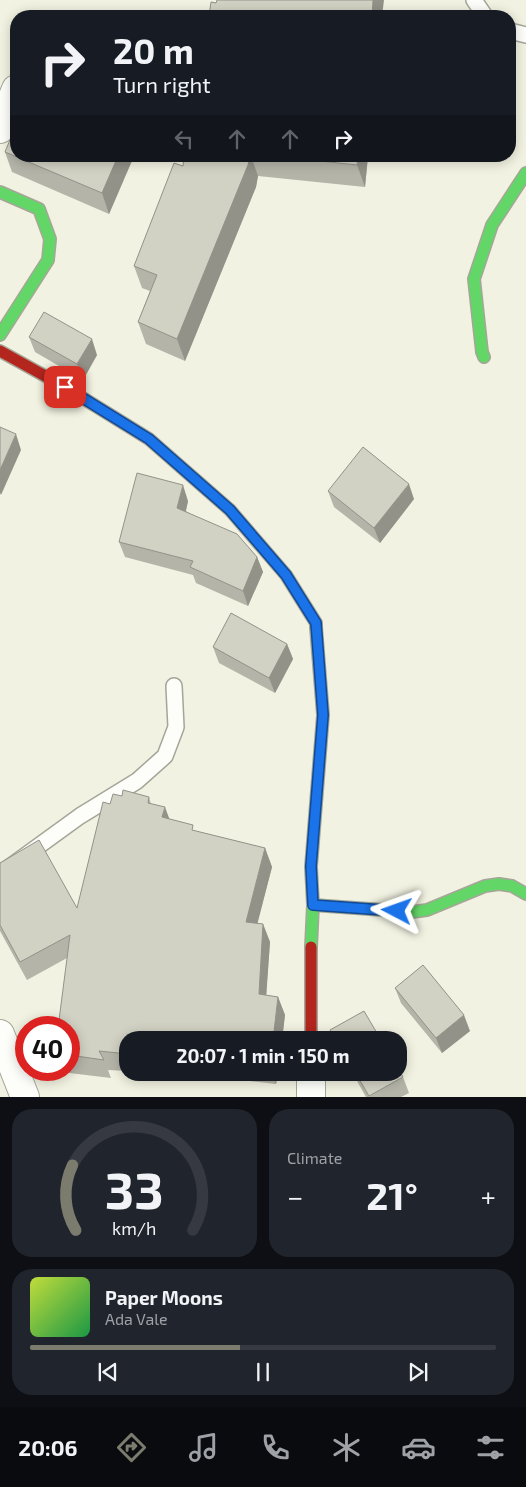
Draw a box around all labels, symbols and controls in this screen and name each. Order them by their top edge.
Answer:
text: 20 m [113,29,194,71]
icon: right [30,30,95,95]
text: Turn right [113,71,211,97]
icon: left [170,125,198,153]
icon: ahead [223,125,251,153]
icon: ahead [276,125,304,153]
icon: right [329,125,357,153]
pin [44,366,86,408]
icon: arrive [51,373,79,401]
position arrow [370,884,422,936]
speed limit sign: 40 [15,1016,80,1081]
text: 20:07 · 1 min · 150 m [176,1044,350,1067]
text: Climate [287,1148,342,1167]
text: 33 [105,1157,164,1219]
text: 21° [366,1172,418,1218]
text: − [287,1179,303,1213]
text: + [481,1179,496,1213]
text: km/h [112,1217,157,1239]
text: Paper Moons [105,1286,223,1309]
text: Ada Vale [105,1309,168,1328]
icon: previous [94,1358,122,1386]
icon: pause [249,1358,277,1386]
icon: next [404,1358,432,1386]
icon: directions [114,1430,149,1465]
icon: music [186,1430,221,1465]
icon: phone [258,1430,293,1465]
icon: climate [329,1430,364,1465]
icon: car [401,1430,436,1465]
icon: filters [473,1430,508,1465]
text: 20:06 [18,1434,78,1460]

